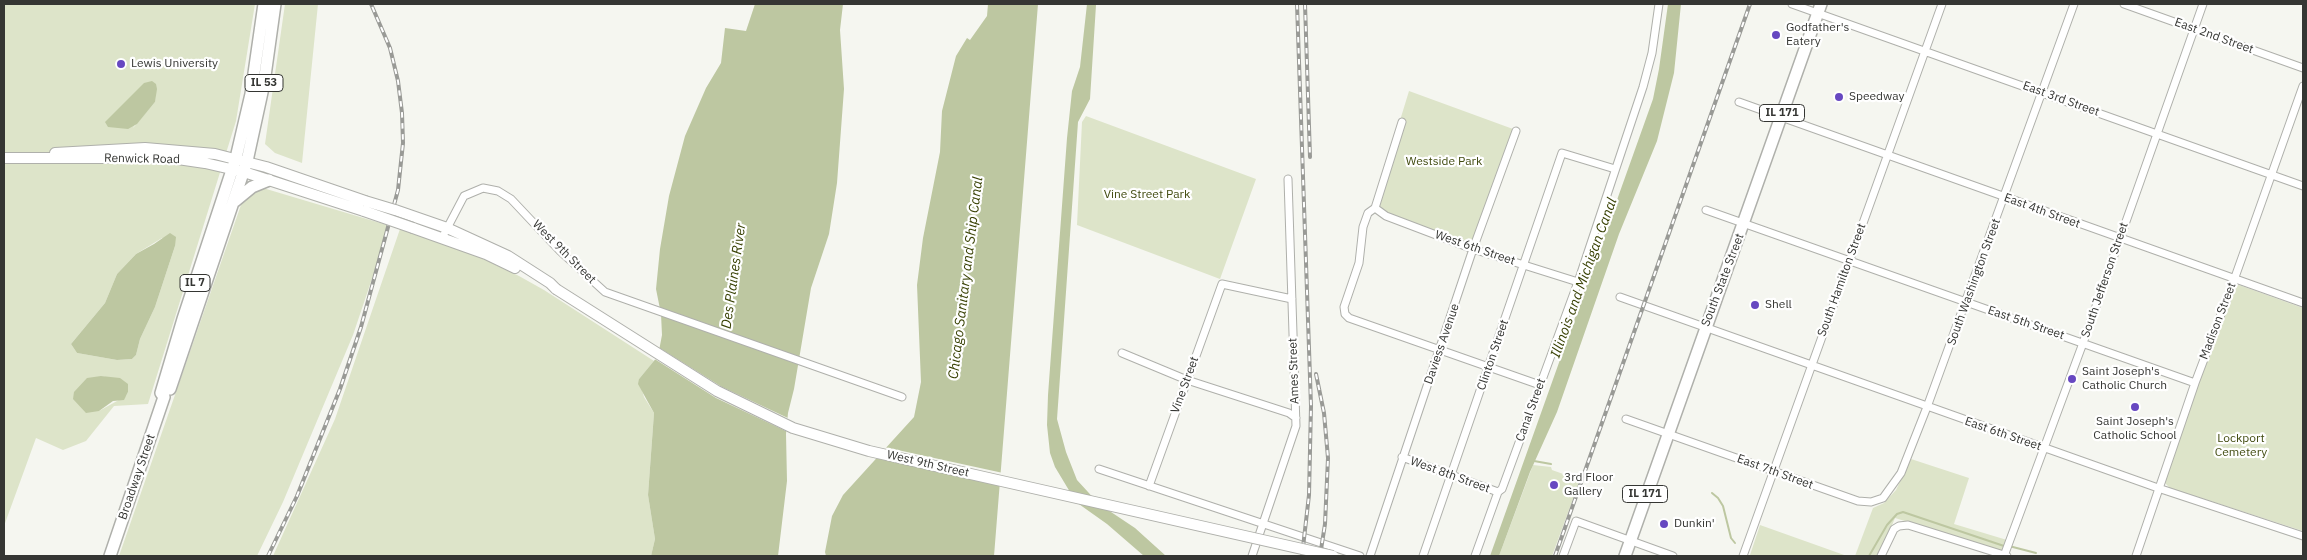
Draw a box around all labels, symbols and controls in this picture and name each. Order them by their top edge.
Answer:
street label: East 2nd Street [2173,15,2255,57]
place label: Godfather's Eatery [1786,21,1849,49]
marker: Godfather's Eatery [1770,29,1782,41]
place label: Lewis University [131,57,218,71]
marker: Lewis University [115,58,127,70]
road number: IL 53 [245,75,283,92]
street label: East 3rd Street [2021,78,2101,120]
place label: Speedway [1849,90,1905,104]
marker: Speedway [1833,91,1845,103]
road number: IL 171 [1760,105,1804,122]
street label: Renwick Road [104,151,180,167]
park label: Westside Park [1406,155,1482,169]
water label: Chicago Sanitary and Ship Canal [945,176,987,380]
park label: Vine Street Park [1104,188,1190,202]
street label: East 4th Street [2002,191,2082,231]
water label: Illinois and Michigan Canal [1547,196,1621,360]
street label: West 9th Street [529,217,599,287]
street label: South Washington Street [1944,217,2004,347]
street label: South Jefferson Street [2079,220,2131,340]
street label: South Hamilton Street [1815,221,1869,339]
water label: Des Plaines River [718,222,750,330]
street label: West 6th Street [1433,228,1517,268]
street label: South State Street [1699,231,1747,329]
road number: IL 7 [180,274,210,292]
street label: Madison Street [2197,280,2239,362]
place label: Shell [1765,298,1792,312]
marker: Shell [1749,299,1761,311]
street label: Daviess Avenue [1421,302,1463,386]
street label: East 5th Street [1986,303,2066,343]
street label: Clinton Street [1474,318,1512,392]
street label: Ames Street [1286,338,1302,404]
street label: Vine Street [1168,355,1202,415]
place label: Saint Joseph's Catholic Church [2082,365,2167,393]
marker: Saint Joseph's Catholic Church [2066,373,2078,385]
street label: Canal Street [1513,376,1549,444]
marker: Saint Joseph's Catholic School [2129,401,2141,413]
street label: East 6th Street [1963,414,2043,454]
place label: Saint Joseph's Catholic School [2093,415,2177,443]
street label: Broadway Street [116,432,158,522]
park label: Lockport Cemetery [2215,432,2267,460]
street label: West 9th Street [886,448,970,480]
street label: East 7th Street [1735,452,1815,492]
street label: West 8th Street [1408,454,1492,496]
place label: 3rd Floor Gallery [1564,471,1613,499]
marker: 3rd Floor Gallery [1548,479,1560,491]
road number: IL 171 [1622,486,1668,502]
place label: Dunkin' [1674,517,1715,531]
marker: Dunkin' [1658,518,1670,530]

